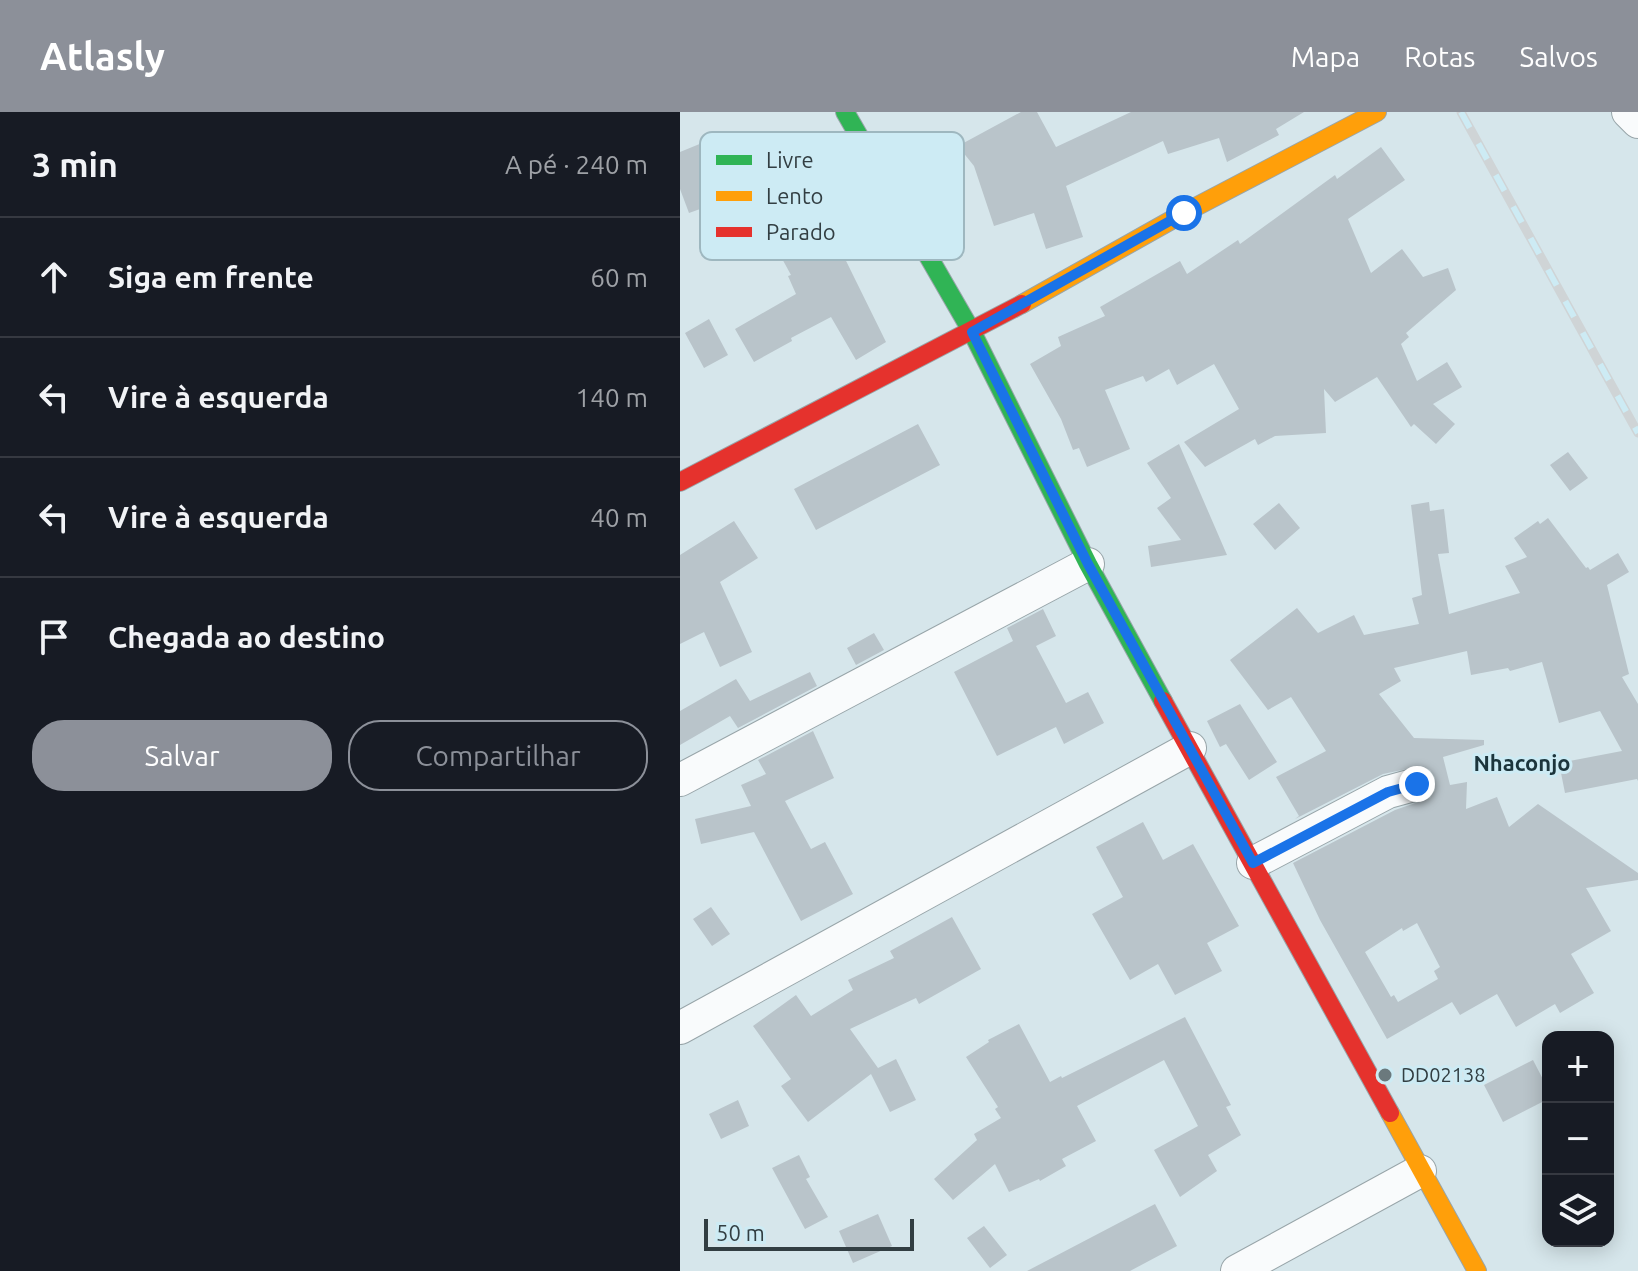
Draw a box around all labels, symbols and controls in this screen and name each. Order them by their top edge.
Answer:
text: Atlasly [40,35,165,77]
text: Mapa [1291,41,1360,72]
text: Rotas [1404,41,1475,72]
text: Salvos [1519,41,1598,72]
legend [700,132,964,260]
text: 3 min [32,145,118,183]
text: Livre [766,147,814,172]
text: A pé · 240 m [505,150,648,179]
text: Lento [766,183,823,208]
route start [1166,195,1202,231]
text: Parado [766,219,836,244]
icon: ahead [32,255,76,299]
text: Siga em frente [108,260,314,294]
text: 60 m [590,263,648,292]
icon: left [32,375,76,419]
text: Vire à esquerda [108,380,329,414]
text: 140 m [576,383,648,412]
icon: left [32,495,76,539]
text: Vire à esquerda [108,500,329,534]
text: 40 m [590,503,648,532]
icon: arrive [32,615,76,659]
text: Chegada ao destino [108,620,385,654]
button: Salvar [32,720,332,791]
button: Compartilhar [348,720,648,791]
district label: Nhaconjo [1473,750,1571,775]
route end [1399,766,1435,802]
map controls [1542,1031,1614,1247]
button: + [1542,1031,1614,1103]
place label: DD02138 [1401,1063,1486,1086]
marker: DD02138 [1376,1066,1394,1084]
button: − [1542,1103,1614,1175]
button: layers [1542,1175,1614,1247]
scale bar [704,1215,914,1251]
text: 50 m [716,1220,765,1245]

